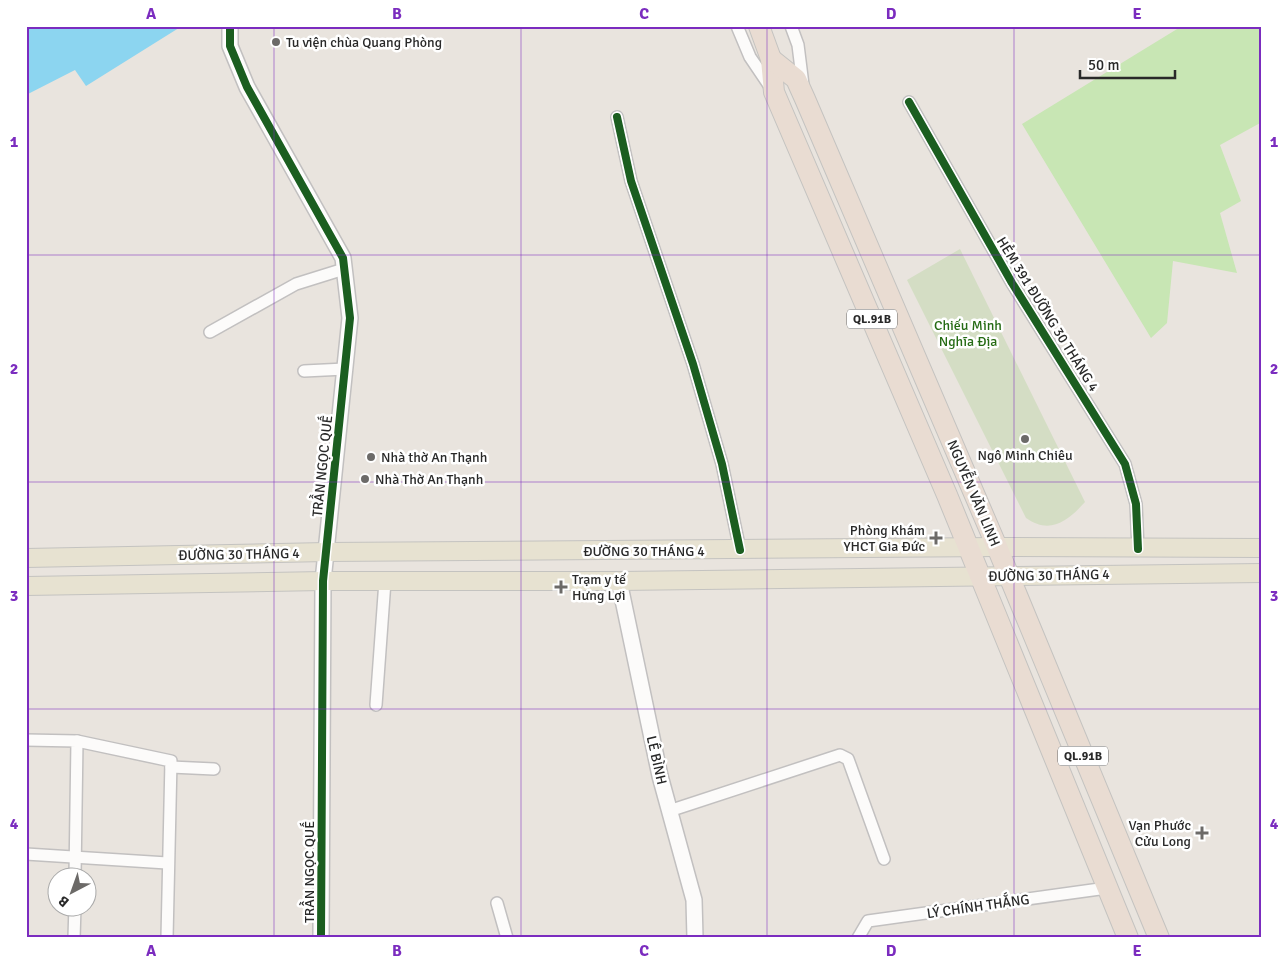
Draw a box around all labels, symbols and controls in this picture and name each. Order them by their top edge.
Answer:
text: A [146,4,157,24]
text: B [392,4,402,24]
text: C [639,4,649,24]
text: D [886,4,897,24]
text: E [1132,4,1142,24]
place label: Tu viện chùa Quang Phòng [286,34,442,51]
marker: Tu viện chùa Quang Phòng [270,36,282,48]
scale bar [1080,48,1176,80]
text: 50 m [1088,56,1119,74]
text: 1 [10,132,19,152]
text: 1 [1270,132,1279,152]
street label: HẺM 391 ĐƯỜNG 30 THÁNG 4 [993,234,1102,395]
road number: QL.91B [847,310,897,328]
park label: Chiếu Minh Nghĩa Địa [934,317,1002,350]
text: 2 [10,359,18,379]
text: 2 [1270,359,1278,379]
street label: TRẦN NGỌC QUẾ [307,414,336,518]
marker: Ngô Minh Chiêu [1019,433,1031,445]
street label: NGUYỄN VĂN LINH [943,437,1006,549]
place label: Ngô Minh Chiêu [977,447,1073,464]
place label: Nhà thờ An Thạnh [381,449,487,466]
marker: Nhà thờ An Thạnh [365,451,377,463]
place label: Nhà Thờ An Thạnh [375,471,483,488]
marker: Nhà Thờ An Thạnh [359,473,371,485]
place label: Phòng Khám YHCT Gia Đức [844,522,925,555]
marker: Phòng Khám YHCT Gia Đức [929,531,943,545]
street label: ĐƯỜNG 30 THÁNG 4 [583,543,705,560]
street label: ĐƯỜNG 30 THÁNG 4 [178,545,300,564]
street label: ĐƯỜNG 30 THÁNG 4 [988,566,1110,585]
place label: Trạm y tế Hưng Lợi [572,571,627,604]
marker: Trạm y tế Hưng Lợi [554,580,568,594]
text: 3 [10,586,18,606]
text: 3 [1270,586,1278,606]
street label: LÊ BÌNH [643,734,670,786]
road number: QL.91B [1058,746,1108,766]
text: 4 [10,814,19,834]
text: 4 [1270,814,1279,834]
place label: Vạn Phước Cửu Long [1129,817,1191,850]
street label: TRẦN NGỌC QUẾ [299,821,318,923]
marker: Vạn Phước Cửu Long [1195,826,1209,840]
north arrow [48,866,98,916]
street label: LÝ CHÍNH THẮNG [925,889,1030,922]
text: B [55,892,73,911]
text: A [146,941,157,961]
text: B [392,941,402,961]
text: C [639,941,649,961]
text: D [886,941,897,961]
text: E [1132,941,1142,961]

